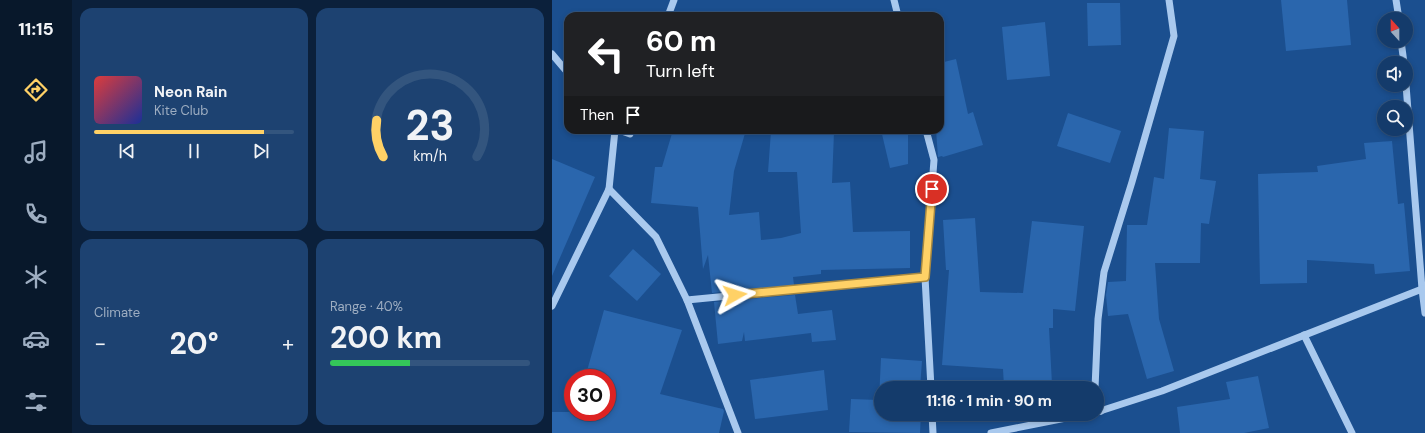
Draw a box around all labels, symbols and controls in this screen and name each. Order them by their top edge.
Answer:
north arrow [1377,12,1413,48]
map controls [1377,12,1413,136]
text: 11:15 [18,17,54,41]
text: 60 m [646,23,716,60]
icon: left [580,28,632,80]
button: sound [1377,56,1413,92]
text: Turn left [646,59,715,83]
icon: directions [22,76,50,104]
text: Neon Rain [154,82,227,102]
text: 23 [405,99,455,153]
button: search [1377,100,1413,136]
text: Kite Club [154,102,208,119]
icon: arrive [622,104,644,126]
text: Then [580,105,614,125]
icon: music [22,138,50,166]
icon: previous [116,140,138,162]
icon: pause [183,140,205,162]
icon: next [250,140,272,162]
text: km/h [413,147,447,165]
pin [915,172,949,206]
icon: arrive [921,178,943,200]
icon: phone [22,200,50,228]
icon: climate [22,263,50,291]
position arrow [714,274,756,316]
text: Range · 40% [330,298,403,315]
text: Climate [94,304,140,321]
text: 200 km [330,318,442,357]
text: 20° [169,324,219,363]
icon: car [22,325,50,353]
text: − [94,329,106,358]
text: + [282,329,294,358]
speed limit sign: 30 [564,369,616,421]
icon: filters [22,388,50,416]
text: 11:16 · 1 min · 90 m [926,391,1052,411]

